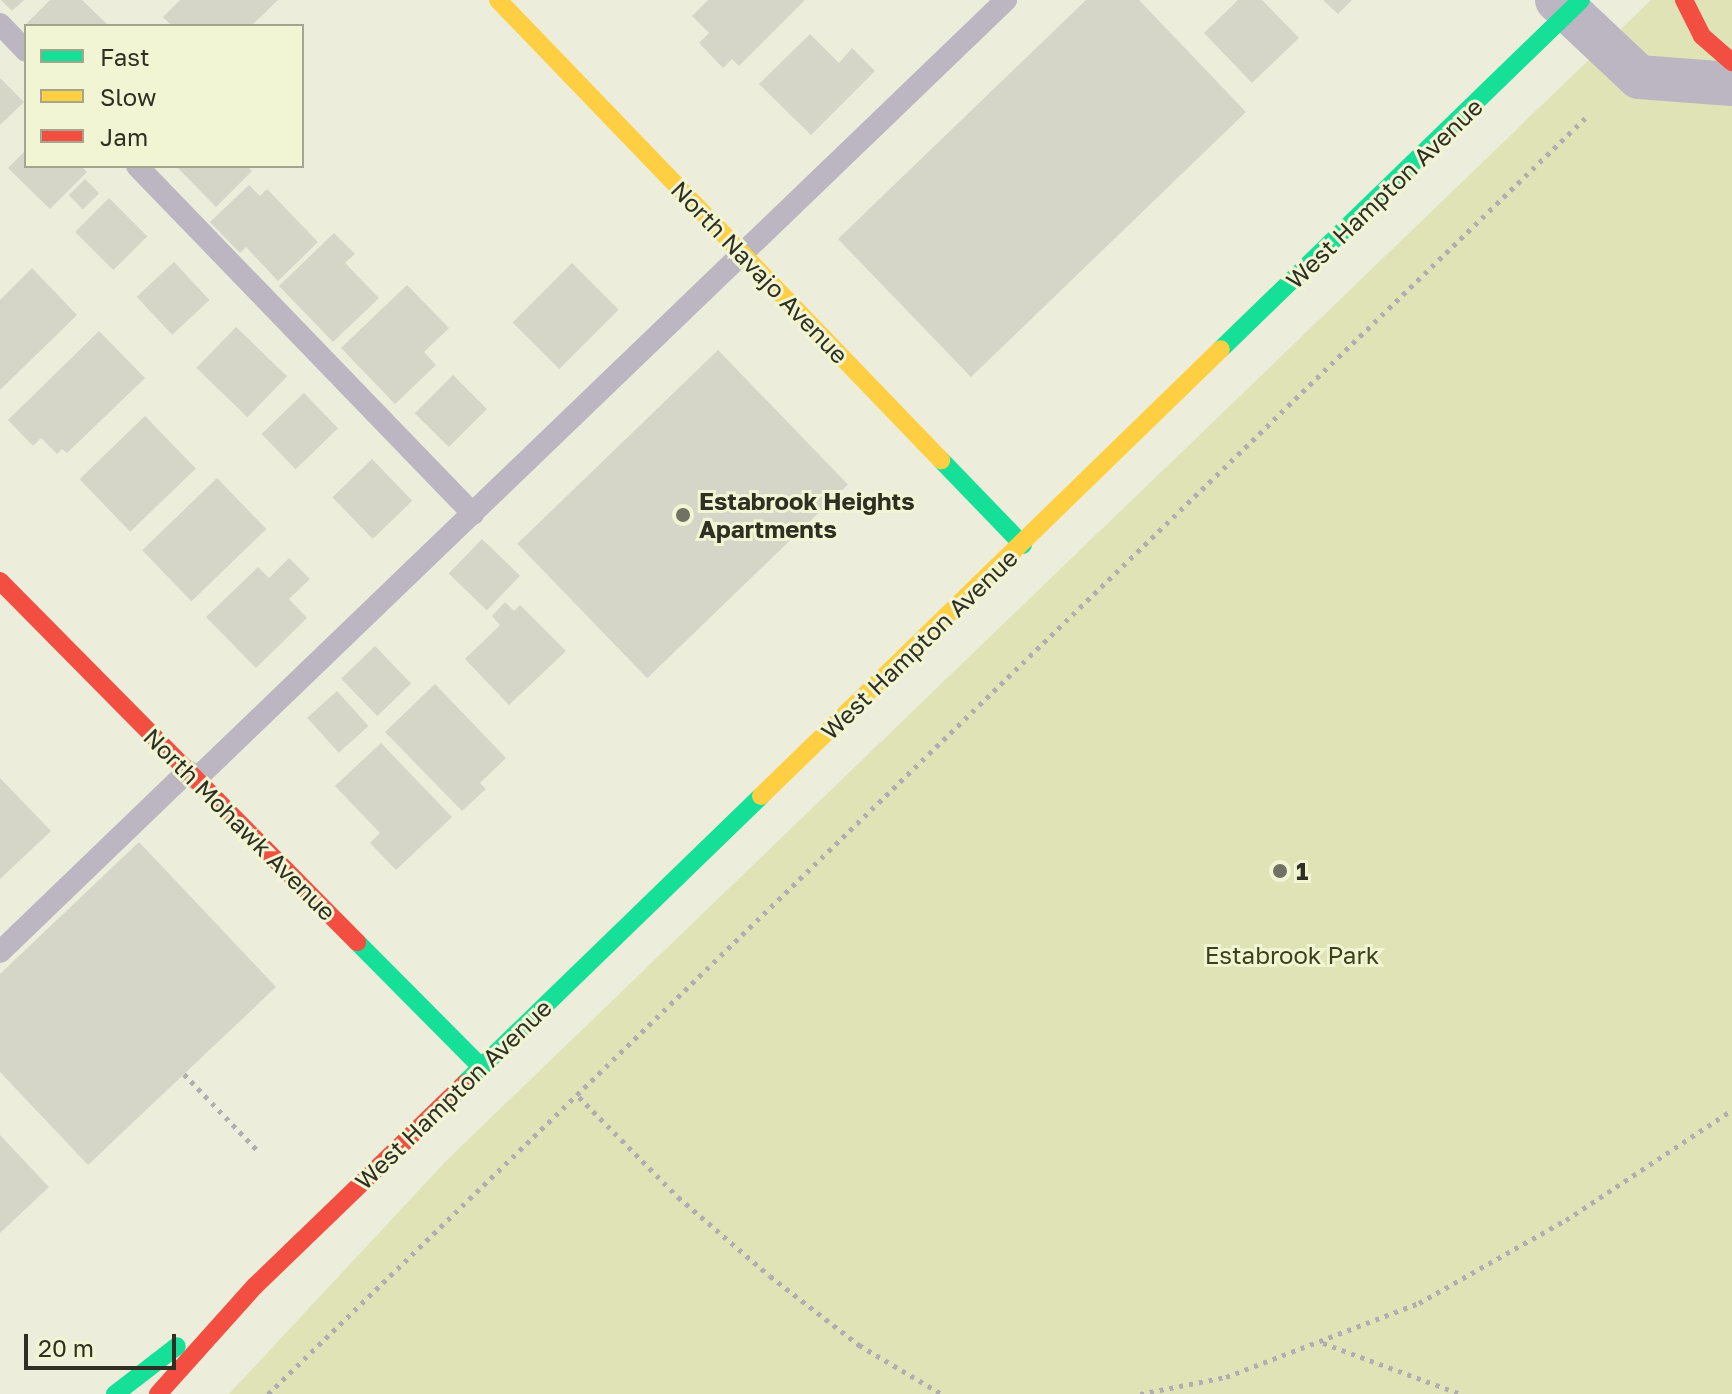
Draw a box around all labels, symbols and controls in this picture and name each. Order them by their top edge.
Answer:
legend [24,24,304,168]
text: Fast [100,42,150,71]
text: Slow [100,82,156,111]
street label: West Hampton Avenue [1280,92,1488,294]
text: Jam [100,122,148,151]
street label: North Navajo Avenue [666,175,854,369]
place label: Estabrook Heights Apartments [699,487,915,543]
marker: Estabrook Heights Apartments [674,506,692,524]
street label: West Hampton Avenue [815,543,1023,745]
street label: North Mohawk Avenue [138,722,342,926]
place label: 1 [1296,857,1308,885]
marker: 1 [1271,862,1289,880]
park label: Estabrook Park [1205,941,1379,969]
street label: West Hampton Avenue [349,993,557,1195]
scale bar [28,1318,180,1368]
text: 20 m [38,1333,94,1362]

